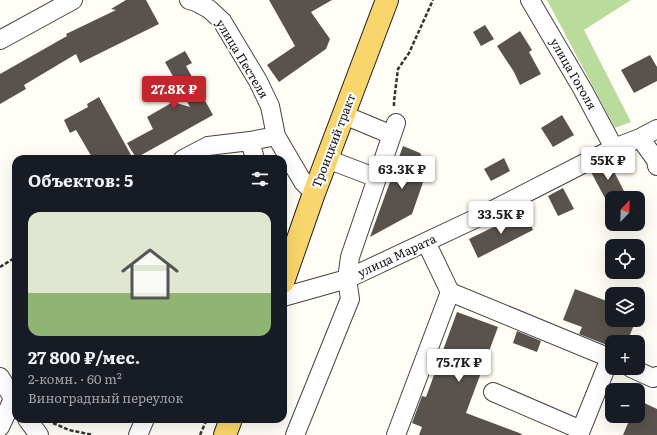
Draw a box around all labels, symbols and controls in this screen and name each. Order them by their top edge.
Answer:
street label: улица Пестеля [212,16,274,101]
street label: улица Гоголя [546,34,602,113]
pin: 27.8K ₽ [137,76,211,110]
text: 27.8K ₽ [151,79,197,98]
street label: Троицкий тракт [307,91,359,190]
pin: 55K ₽ [580,147,636,181]
text: 55K ₽ [590,150,626,169]
pin: 63.3K ₽ [365,156,439,190]
text: 63.3K ₽ [378,159,426,178]
text: Объектов: 5 [28,167,133,192]
icon: filters [249,168,271,190]
north arrow [605,191,645,231]
map controls [605,191,645,423]
pin: 33.5K ₽ [464,201,538,235]
text: 33.5K ₽ [477,204,525,223]
street label: улица Марата [354,229,439,281]
icon: home [114,238,186,310]
button: locate [605,239,645,279]
button: layers [605,287,645,327]
button: + [605,335,645,375]
text: 27 800 ₽/мес. [28,344,140,369]
pin: 75.7K ₽ [422,349,496,383]
text: 75.7K ₽ [436,352,482,371]
text: 2-комн. · 60 m² [28,369,122,388]
button: − [605,383,645,423]
text: Виноградный переулок [28,388,183,407]

